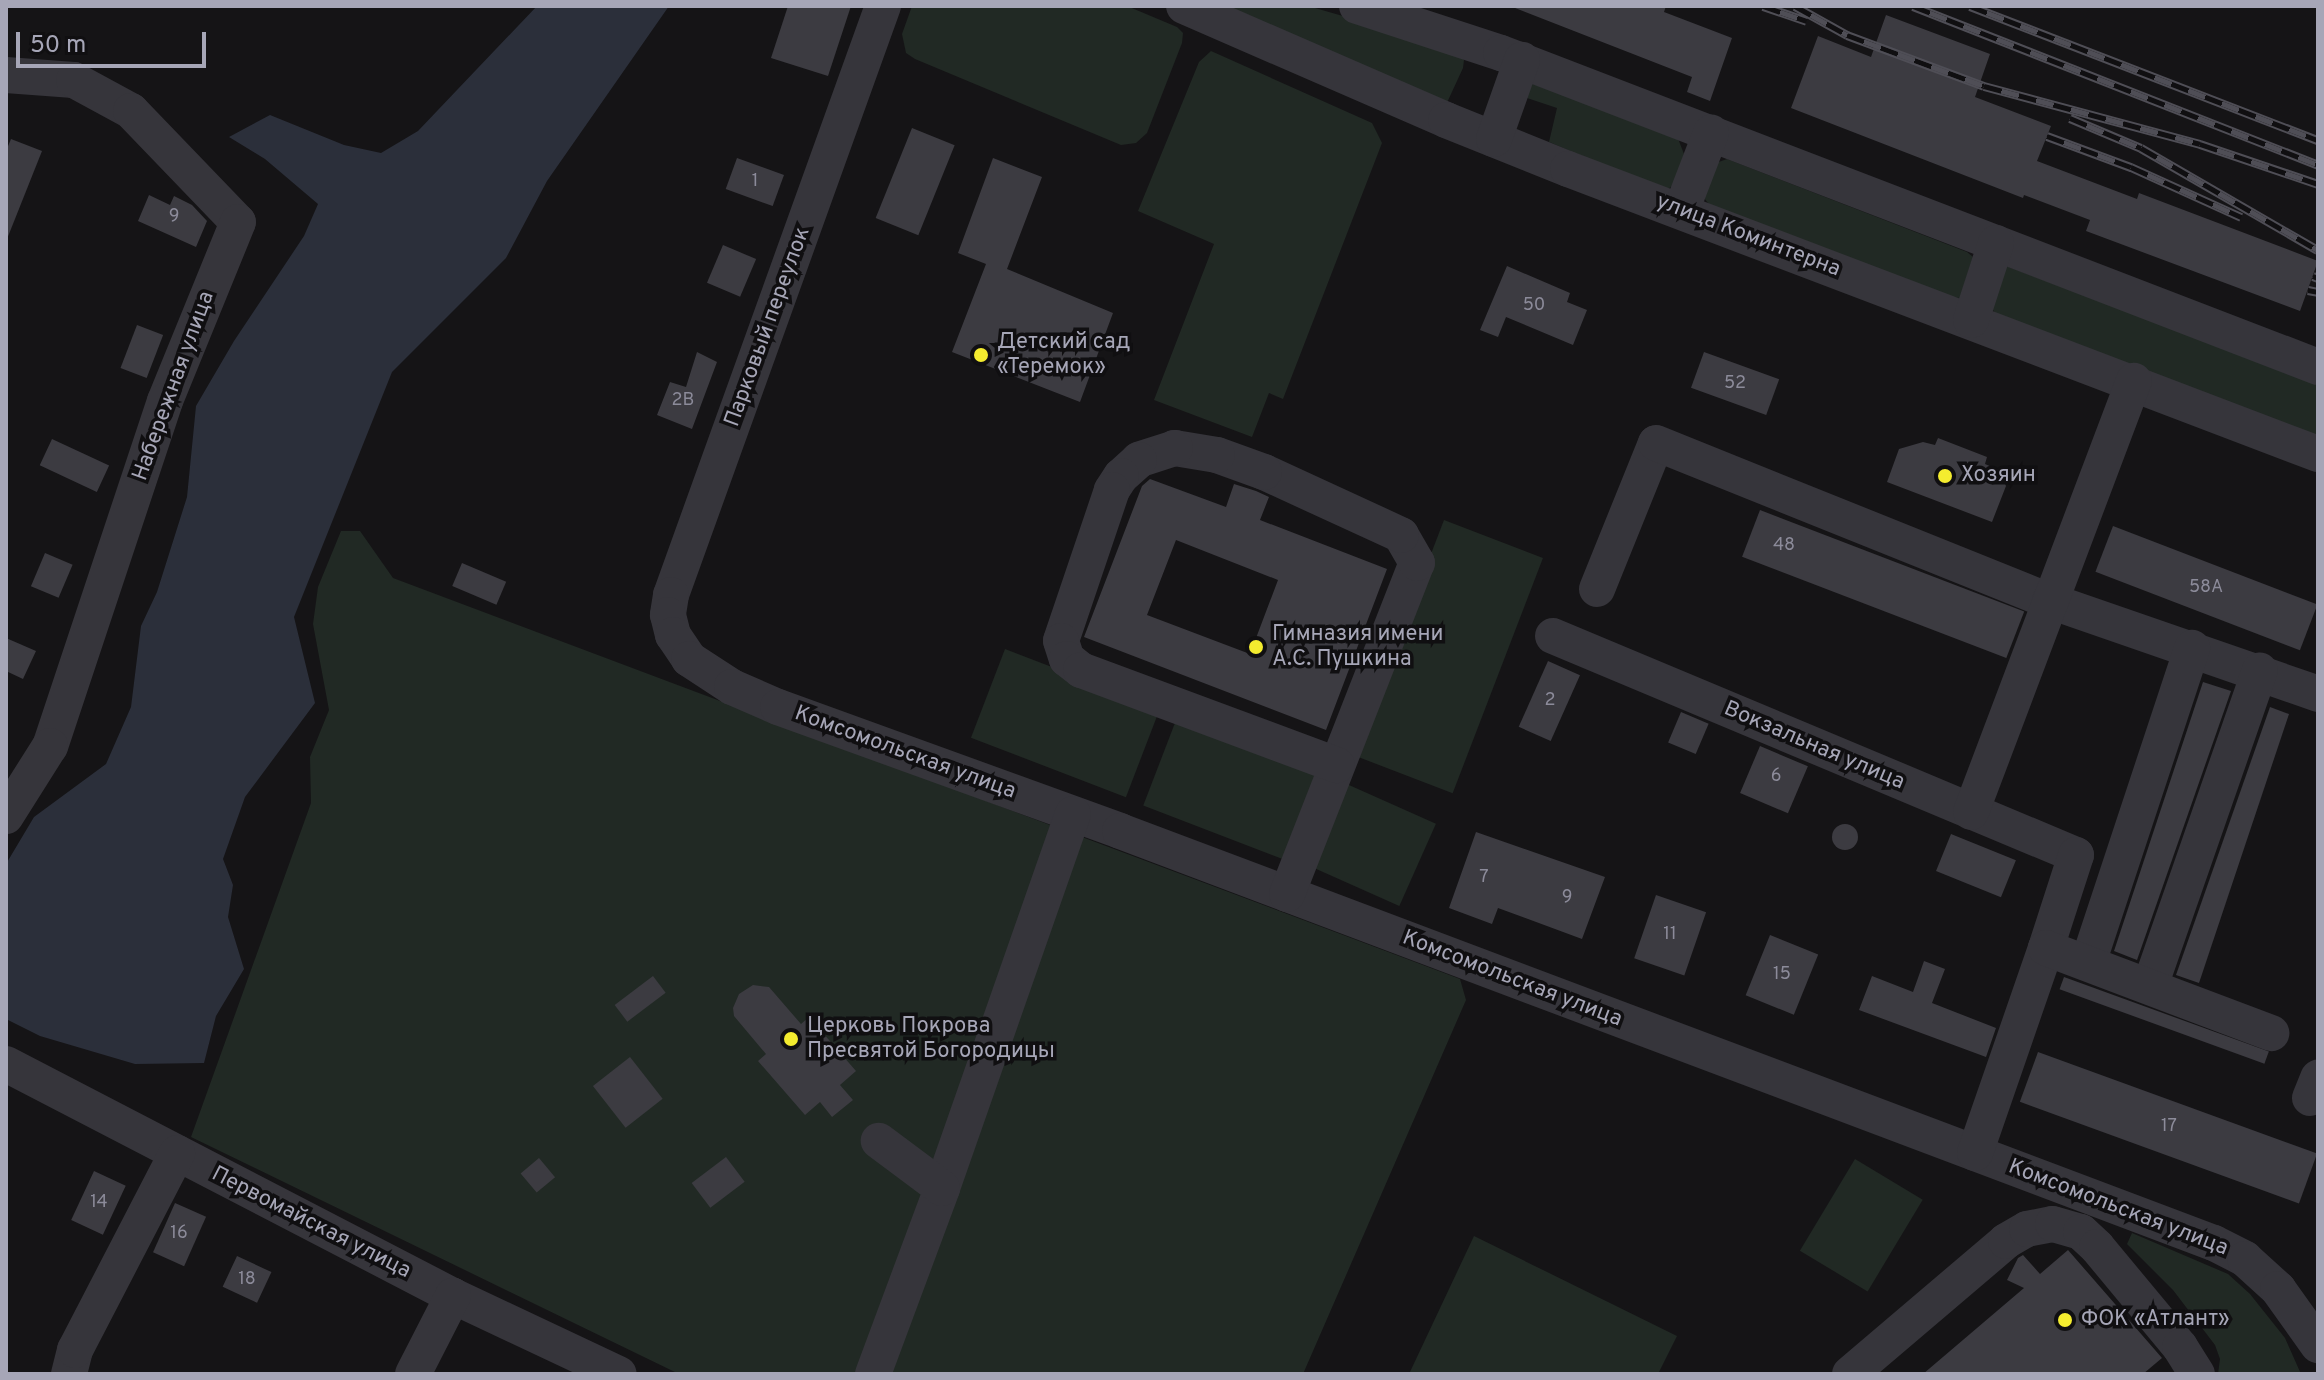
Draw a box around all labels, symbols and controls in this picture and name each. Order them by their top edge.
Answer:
scale bar [20,16,210,66]
text: 50 m [30,31,86,61]
house number: 1 [752,171,758,193]
street label: улица Коминтерна [1652,189,1844,283]
house number: 9 [169,206,179,228]
street label: Парковый переулок [720,224,816,430]
street label: Набережная улица [127,288,221,484]
house number: 50 [1523,295,1545,317]
place label: Детский сад «Теремок» [997,329,1130,380]
marker: Детский сад «Теремок» [972,346,990,364]
house number: 52 [1724,373,1746,395]
house number: 2В [672,390,694,412]
place label: Хозяин [1961,463,2036,489]
marker: Хозяин [1936,467,1954,485]
house number: 48 [1773,535,1795,557]
house number: 58А [2189,577,2223,599]
place label: Гимназия имени А.С. Пушкина [1272,621,1443,672]
marker: Гимназия имени А.С. Пушкина [1247,638,1265,656]
house number: 2 [1544,690,1556,712]
street label: Вокзальная улица [1720,696,1908,796]
street label: Комсомольская улица [791,701,1019,805]
house number: 6 [1771,766,1781,788]
house number: 7 [1479,867,1489,889]
house number: 9 [1562,887,1572,909]
house number: 11 [1663,924,1677,946]
street label: Комсомольская улица [1398,925,1626,1033]
house number: 15 [1773,964,1791,986]
place label: Церковь Покрова Пресвятой Богородицы [807,1013,1055,1064]
marker: Церковь Покрова Пресвятой Богородицы [782,1030,800,1048]
house number: 17 [2161,1116,2177,1138]
street label: Комсомольская улица [2004,1154,2232,1262]
street label: Первомайская улица [207,1161,415,1285]
house number: 14 [90,1192,108,1214]
house number: 16 [170,1223,188,1245]
house number: 18 [238,1269,256,1291]
place label: ФОК «Атлант» [2081,1307,2230,1333]
marker: ФОК «Атлант» [2056,1311,2074,1329]

